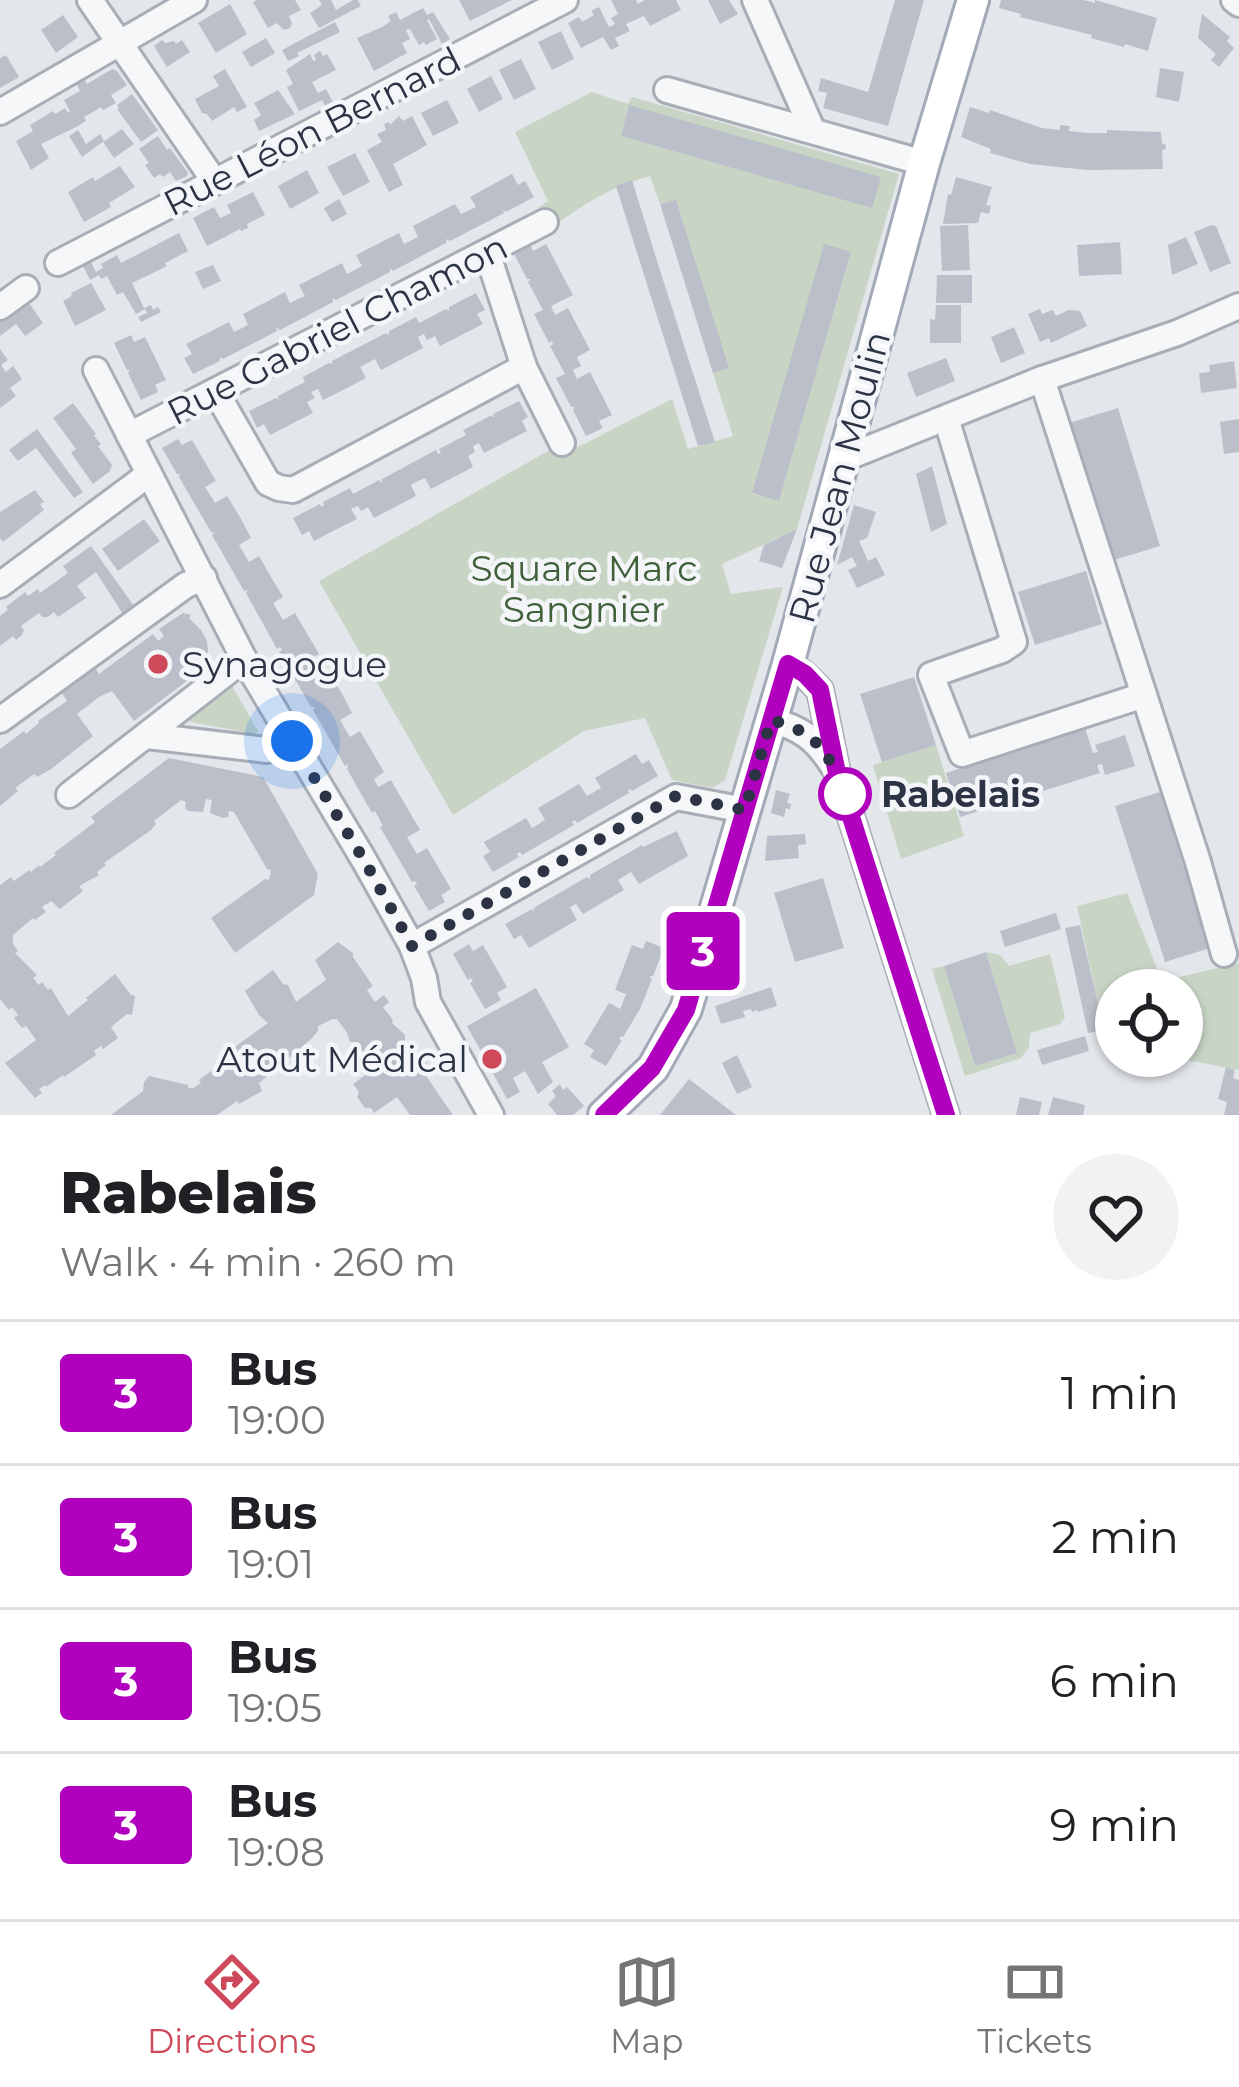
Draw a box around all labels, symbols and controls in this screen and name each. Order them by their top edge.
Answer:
street label: Rue Léon Bernard [156,37,468,225]
street label: Rue Gabriel Chamon [160,224,514,434]
street label: Rue Jean Moulin [779,326,899,628]
park label: Square Marc Sangnier [471,546,698,631]
place label: Synagogue [182,642,387,686]
marker: Synagogue [145,651,171,677]
your location [262,711,322,771]
marker: Rabelais [820,769,870,819]
place label: Rabelais [881,772,1040,816]
line badge: 3 [664,912,742,990]
text: 3 [691,925,715,977]
map controls [1095,969,1203,1077]
button: locate [1095,969,1203,1077]
place label: Atout Médical [216,1037,468,1081]
marker: Atout Médical [479,1046,505,1072]
button: heart [1053,1154,1179,1280]
text: Rabelais [60,1158,317,1227]
text: Walk · 4 min · 260 m [60,1238,456,1286]
text: Bus [228,1341,317,1396]
text: 1 min [1061,1365,1179,1420]
text: 3 [114,1367,138,1419]
text: 19:00 [228,1396,326,1444]
text: Bus [228,1485,317,1540]
text: 2 min [1051,1509,1179,1564]
text: 3 [114,1511,138,1563]
text: 19:01 [228,1540,314,1588]
text: Bus [228,1629,317,1684]
text: 6 min [1050,1653,1179,1708]
text: 3 [114,1655,138,1707]
text: 19:05 [228,1684,322,1732]
text: Bus [228,1773,317,1828]
text: 9 min [1050,1797,1179,1852]
text: 3 [114,1799,138,1851]
text: 19:08 [228,1828,325,1876]
tab: Directions [147,1949,316,2061]
tab: Map [610,1949,683,2061]
tab: Tickets [977,1949,1092,2061]

